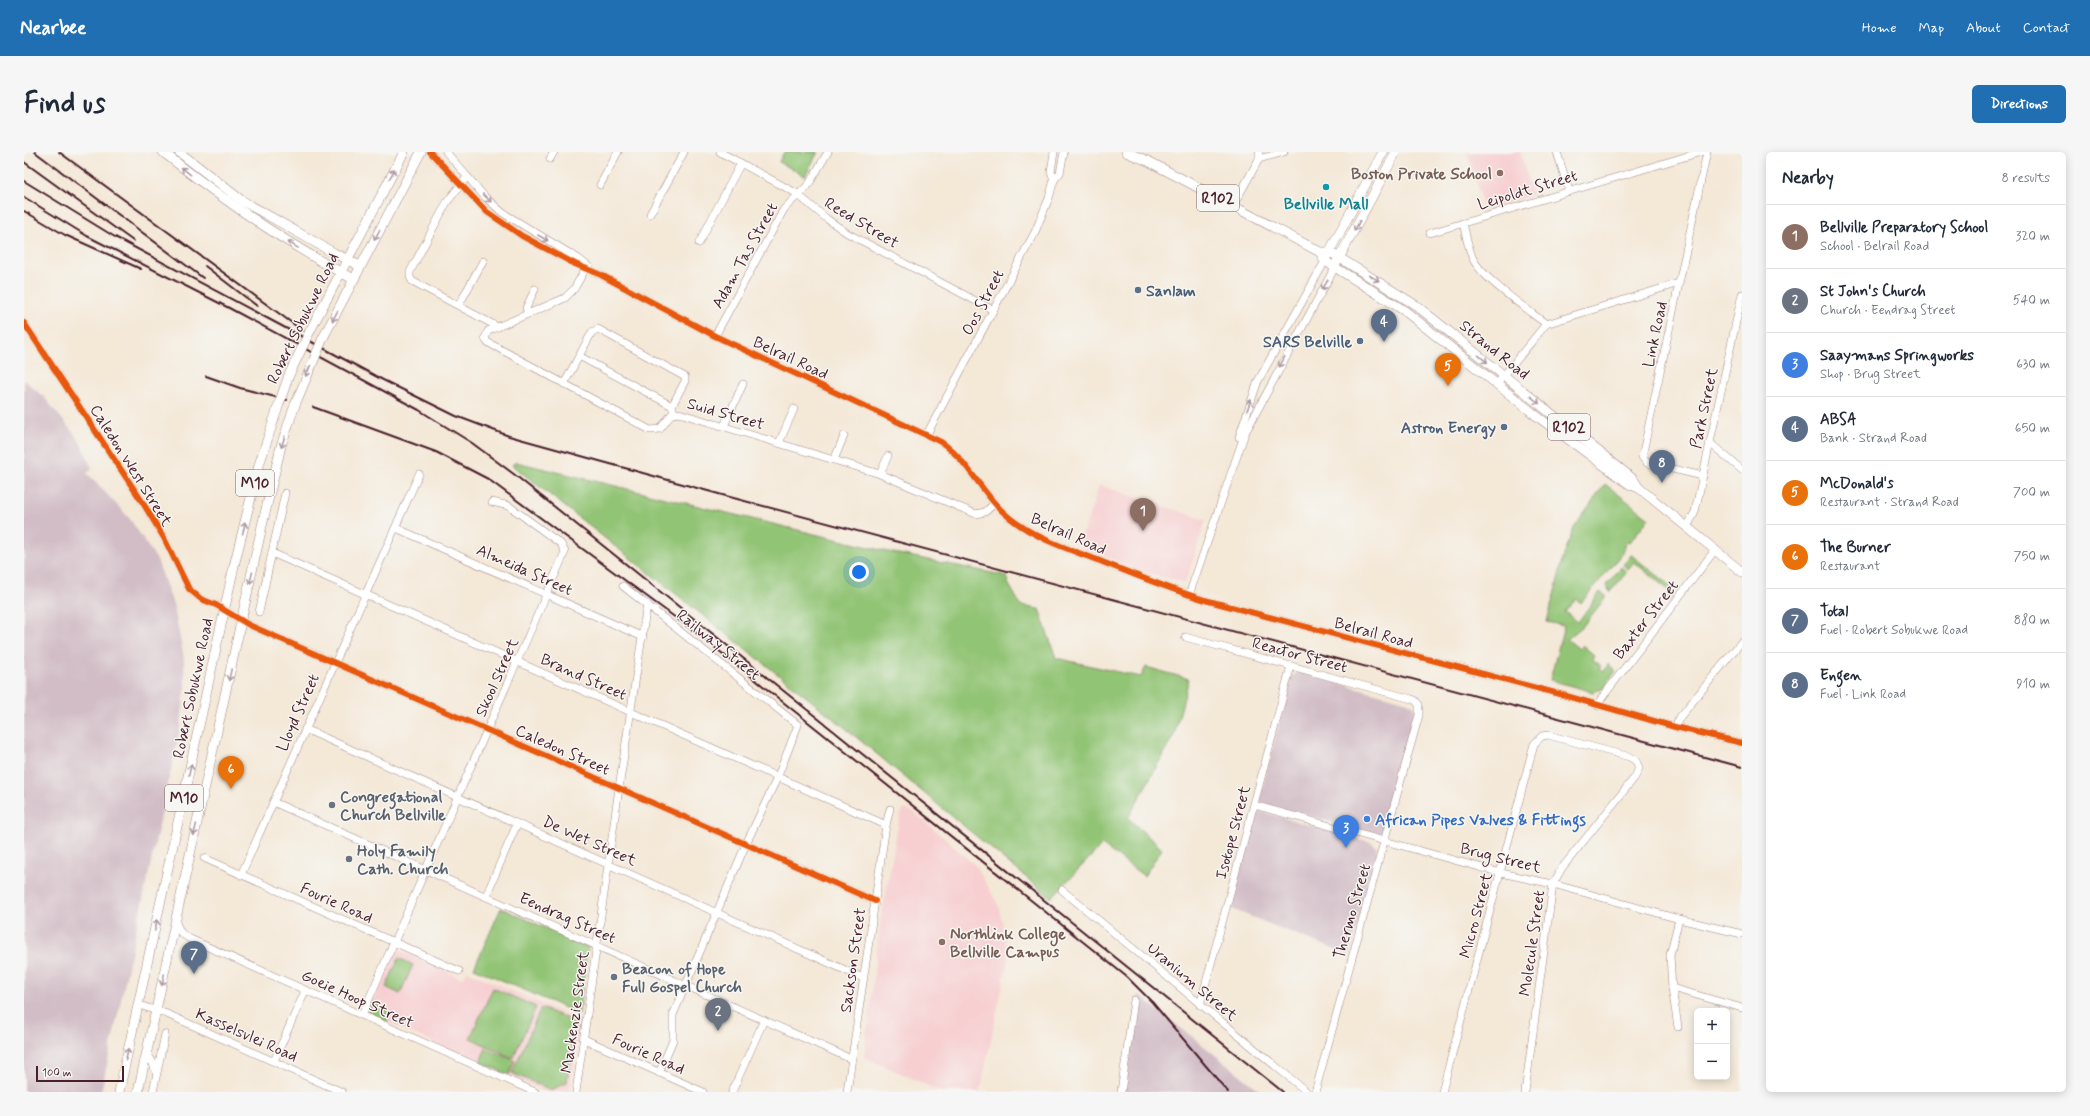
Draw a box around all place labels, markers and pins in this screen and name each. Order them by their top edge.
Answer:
place label: Boston Private School [1351,164,1492,185]
marker: Boston Private School [1495,168,1505,178]
marker: Bellville Mall [1321,182,1331,192]
place label: Bellville Mall [1284,194,1368,215]
place label: Sanlam [1146,281,1196,302]
marker: Sanlam [1133,285,1143,295]
pin: 4 [1371,309,1397,342]
place label: SARS Belville [1263,332,1352,353]
marker: SARS Belville [1355,336,1365,346]
pin: 5 [1435,353,1461,386]
place label: Astron Energy [1401,418,1496,440]
marker: Astron Energy [1499,422,1509,432]
pin: 8 [1649,450,1675,483]
pin: 1 [1130,498,1156,531]
pin: 6 [218,756,244,789]
place label: Congregational Church Bellville [340,787,446,826]
marker: Congregational Church Bellville [327,800,337,810]
place label: African Pipes Valves & Fittings [1375,810,1586,833]
marker: African Pipes Valves & Fittings [1362,814,1372,824]
pin: 3 [1333,815,1359,848]
place label: Holy Family Cath. Church [357,841,449,880]
marker: Holy Family Cath. Church [344,854,354,864]
place label: Northlink College Bellville Campus [950,924,1066,963]
marker: Northlink College Bellville Campus [937,937,947,947]
pin: 7 [181,941,207,974]
place label: Beacon of Hope Full Gospel Church [622,959,742,998]
marker: Beacon of Hope Full Gospel Church [609,972,619,982]
pin: 2 [705,998,731,1031]

